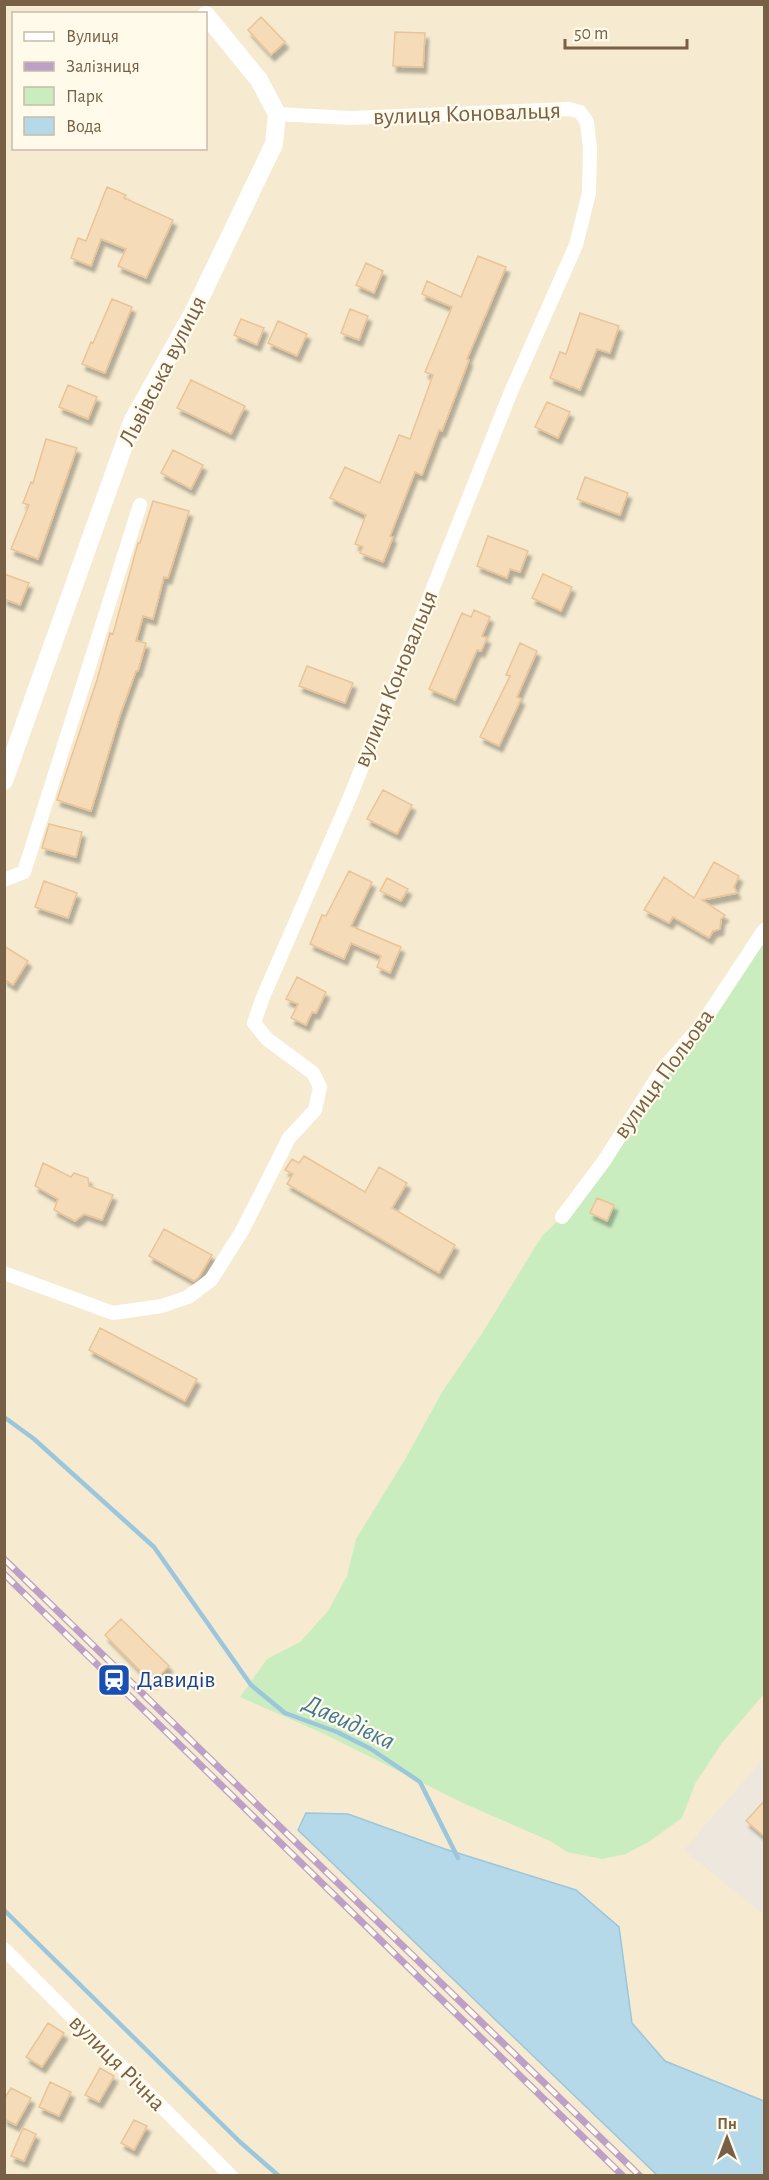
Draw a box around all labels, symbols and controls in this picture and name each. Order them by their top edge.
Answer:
legend [12,12,207,150]
scale bar [565,12,686,50]
text: 50 m [574,25,608,43]
text: Вулиця [66,28,119,46]
text: Залізниця [66,58,140,76]
text: Парк [66,88,104,106]
street label: вулиця Коновальця [373,99,561,129]
text: Вода [66,118,102,136]
street label: Львівська вулиця [115,292,211,450]
street label: вулиця Коновальця [350,587,442,771]
street label: вулиця Польова [609,1005,719,1143]
station icon: Давидів [96,1662,132,1698]
place label: Давидів [137,1668,216,1692]
water label: Давидівка [298,1689,399,1754]
street label: вулиця Річна [64,2010,170,2116]
north arrow [697,2108,757,2168]
text: Пн [717,2116,737,2132]

